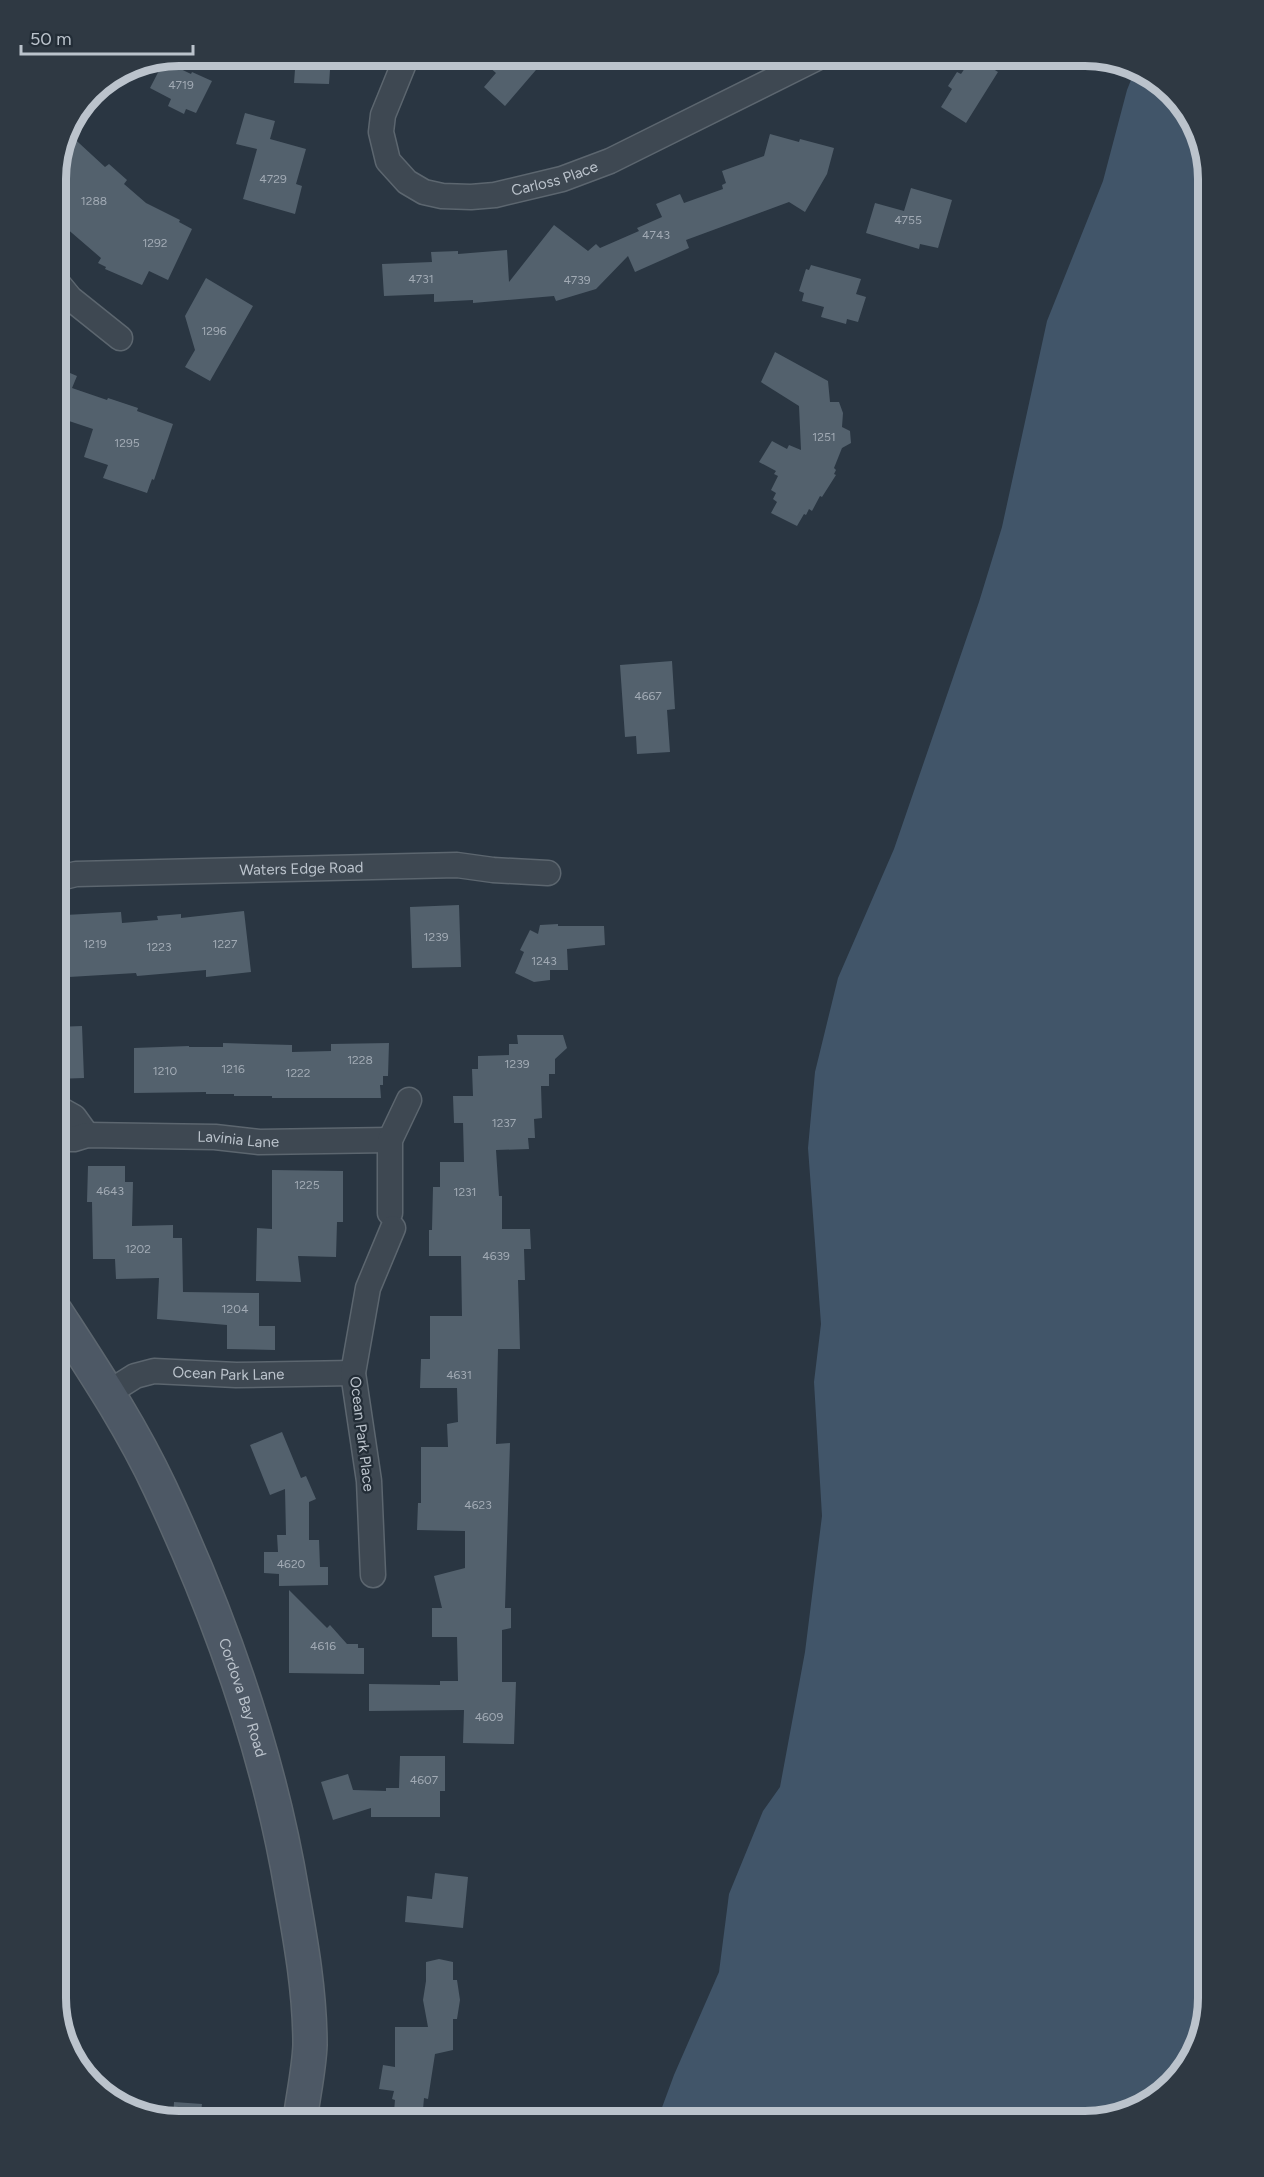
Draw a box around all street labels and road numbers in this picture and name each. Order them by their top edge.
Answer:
street label: Carloss Place [510,157,600,200]
street label: Waters Edge Road [239,858,364,879]
street label: Lavinia Lane [197,1128,279,1151]
street label: Ocean Park Lane [172,1363,285,1384]
street label: Ocean Park Place [346,1375,378,1493]
street label: Cordova Bay Road [215,1636,270,1759]

